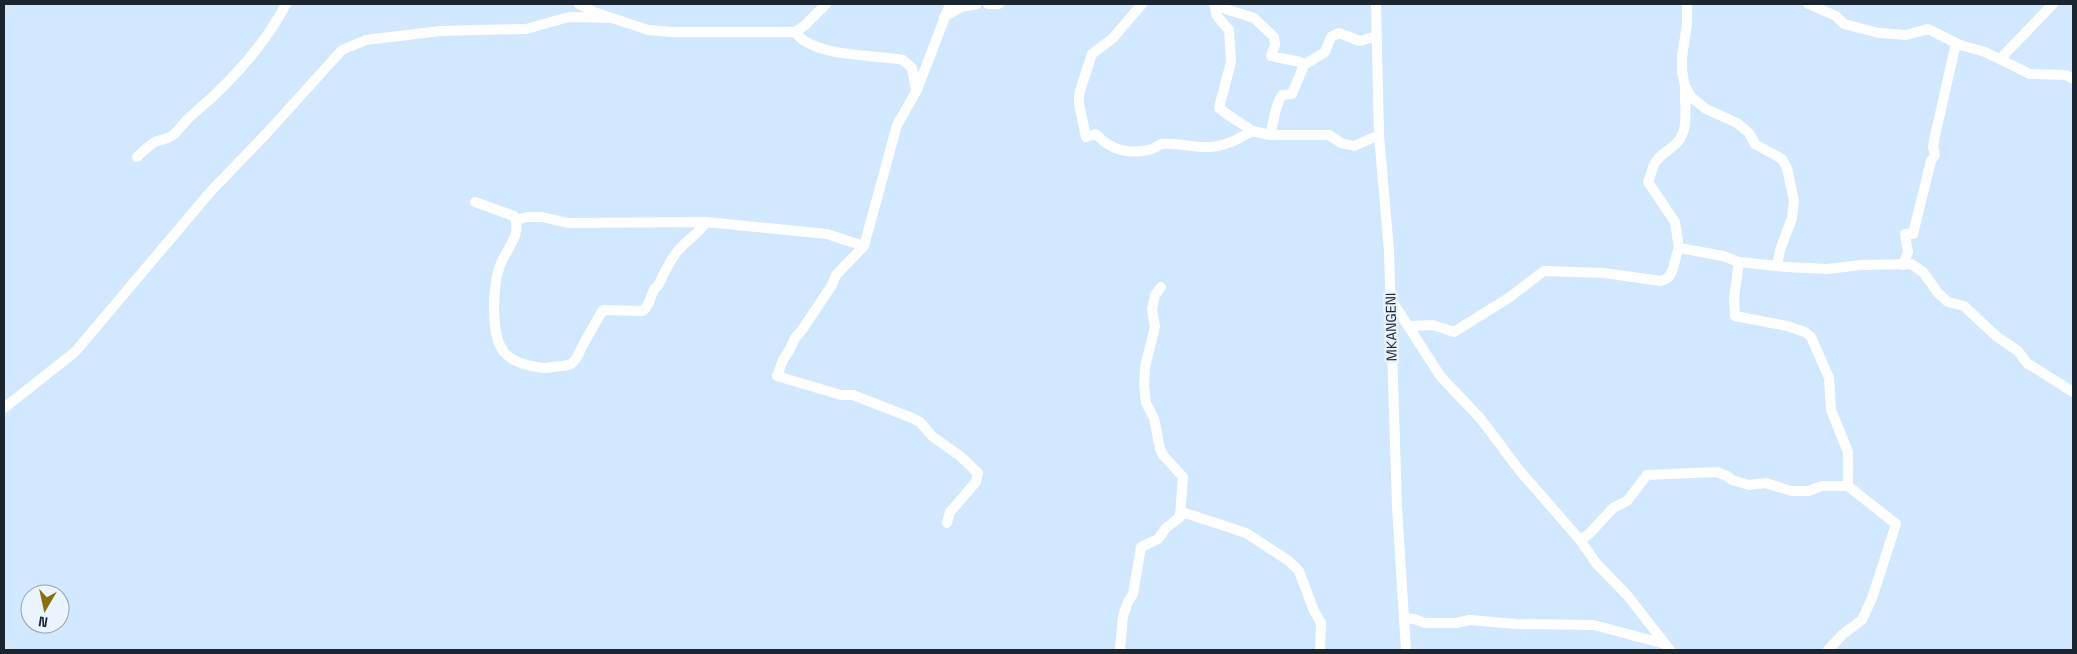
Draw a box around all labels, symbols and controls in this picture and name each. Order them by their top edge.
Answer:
street label: MKANGENI [1381,293,1401,361]
north arrow [20,584,70,634]
text: N [37,612,49,631]

